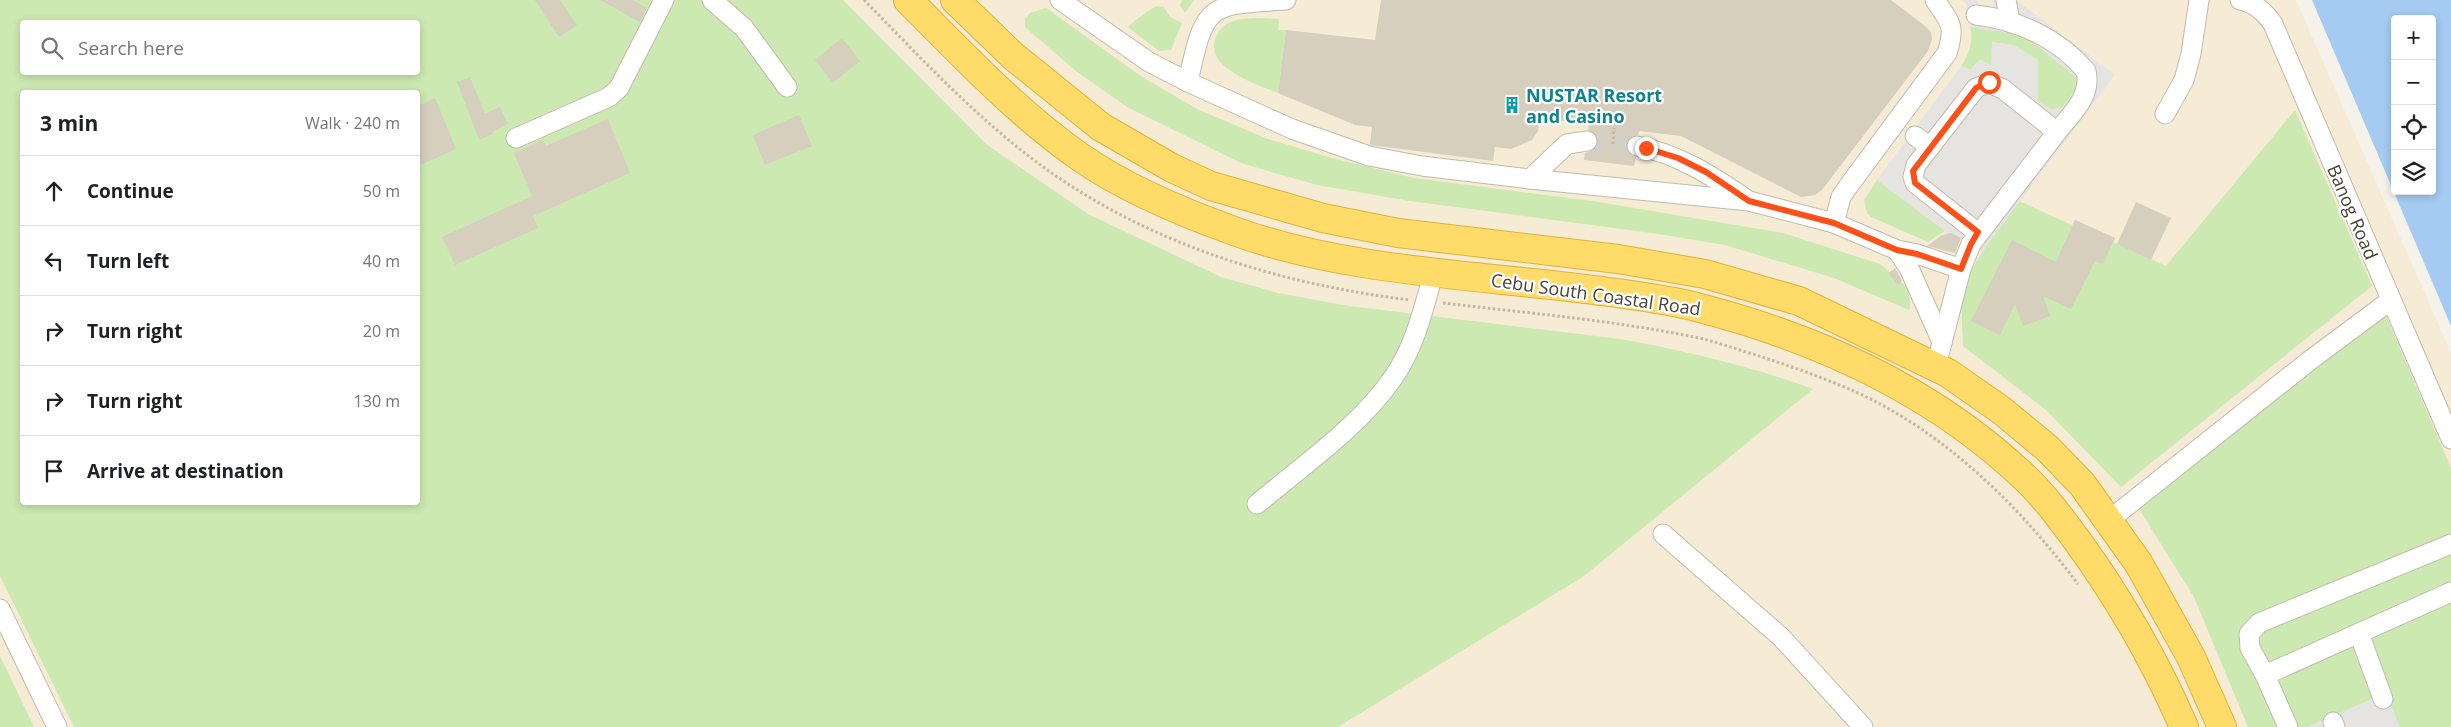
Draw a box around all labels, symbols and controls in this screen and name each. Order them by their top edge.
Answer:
map controls [2391,15,2436,195]
button: + [2391,15,2436,60]
search box [20,20,420,75]
icon: search [38,34,66,62]
text: Search here [78,35,184,61]
button: − [2391,60,2436,105]
route start [1978,71,2001,94]
place label: NUSTAR Resort and Casino [1526,83,1662,128]
building icon: NUSTAR Resort and Casino [1502,95,1522,115]
button: locate [2391,105,2436,150]
text: 3 min [40,109,98,137]
text: Walk · 240 m [305,112,400,134]
route end [1635,137,1658,160]
button: layers [2391,150,2436,195]
street label: Banog Road [2322,161,2384,263]
icon: ahead [40,177,68,205]
text: Continue [87,178,174,204]
text: 50 m [363,180,400,202]
icon: left [40,247,68,275]
text: Turn left [87,248,169,274]
text: 40 m [363,250,400,272]
street label: Cebu South Coastal Road [1490,267,1702,321]
icon: right [40,317,68,345]
text: Turn right [87,318,182,344]
text: 20 m [363,320,400,342]
icon: right [40,387,68,415]
text: Turn right [87,388,182,414]
text: 130 m [354,390,400,412]
icon: arrive [40,457,68,485]
text: Arrive at destination [87,458,284,484]

